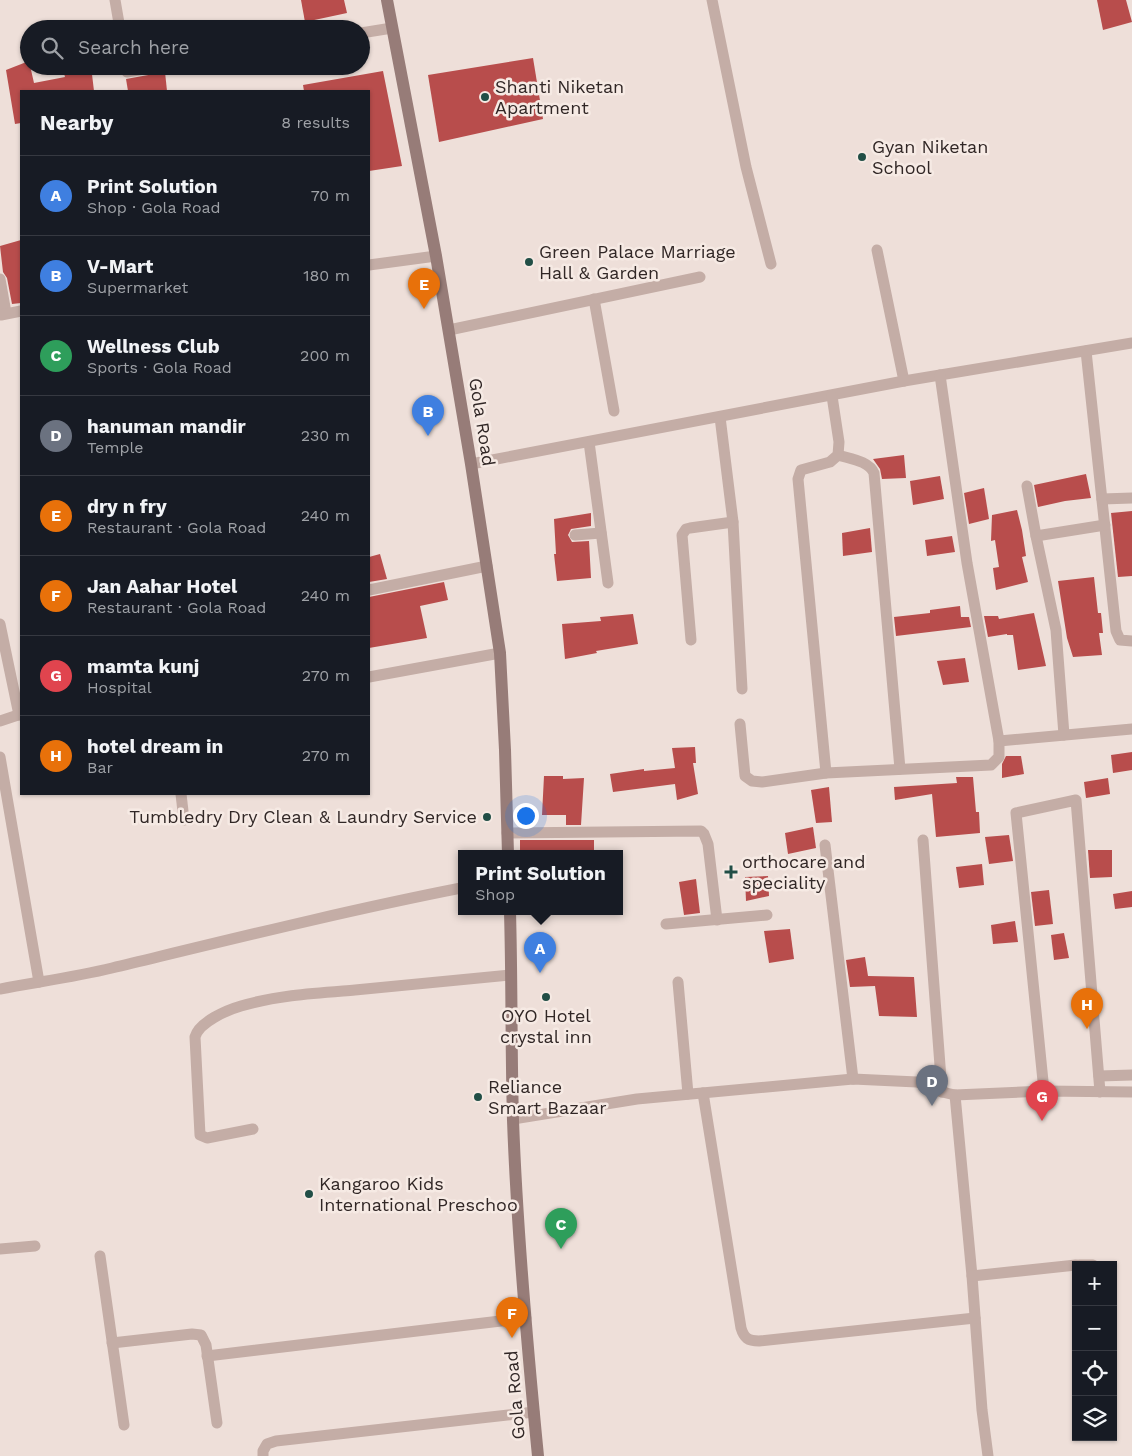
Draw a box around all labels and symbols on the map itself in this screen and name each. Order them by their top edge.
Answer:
place label: Shanti Niketan Apartment [495,76,624,118]
marker: Shanti Niketan Apartment [479,91,491,103]
place label: Gyan Niketan School [872,136,988,178]
marker: Gyan Niketan School [856,151,868,163]
place label: Green Palace Marriage Hall & Garden [539,241,736,283]
marker: Green Palace Marriage Hall & Garden [523,256,535,268]
pin: E [408,268,440,309]
street label: Gola Road [465,376,500,468]
pin: B [412,395,444,436]
your location [513,803,539,829]
place label: Tumbledry Dry Clean & Laundry Service [129,806,477,827]
marker: Tumbledry Dry Clean & Laundry Service [481,811,493,823]
place label: orthocare and speciality [742,851,866,893]
marker: orthocare and speciality [724,865,738,879]
pin: A [524,932,556,973]
pin: H [1071,988,1103,1029]
marker: OYO Hotel crystal inn [540,991,552,1003]
place label: OYO Hotel crystal inn [500,1005,592,1047]
pin: D [916,1065,948,1106]
place label: Reliance Smart Bazaar [488,1076,607,1118]
pin: G [1026,1080,1058,1121]
marker: Reliance Smart Bazaar [472,1091,484,1103]
place label: Kangaroo Kids International Preschoo [319,1173,518,1215]
marker: Kangaroo Kids International Preschoo [303,1188,315,1200]
pin: C [545,1208,577,1249]
pin: F [496,1297,528,1338]
street label: Gola Road [500,1350,529,1440]

